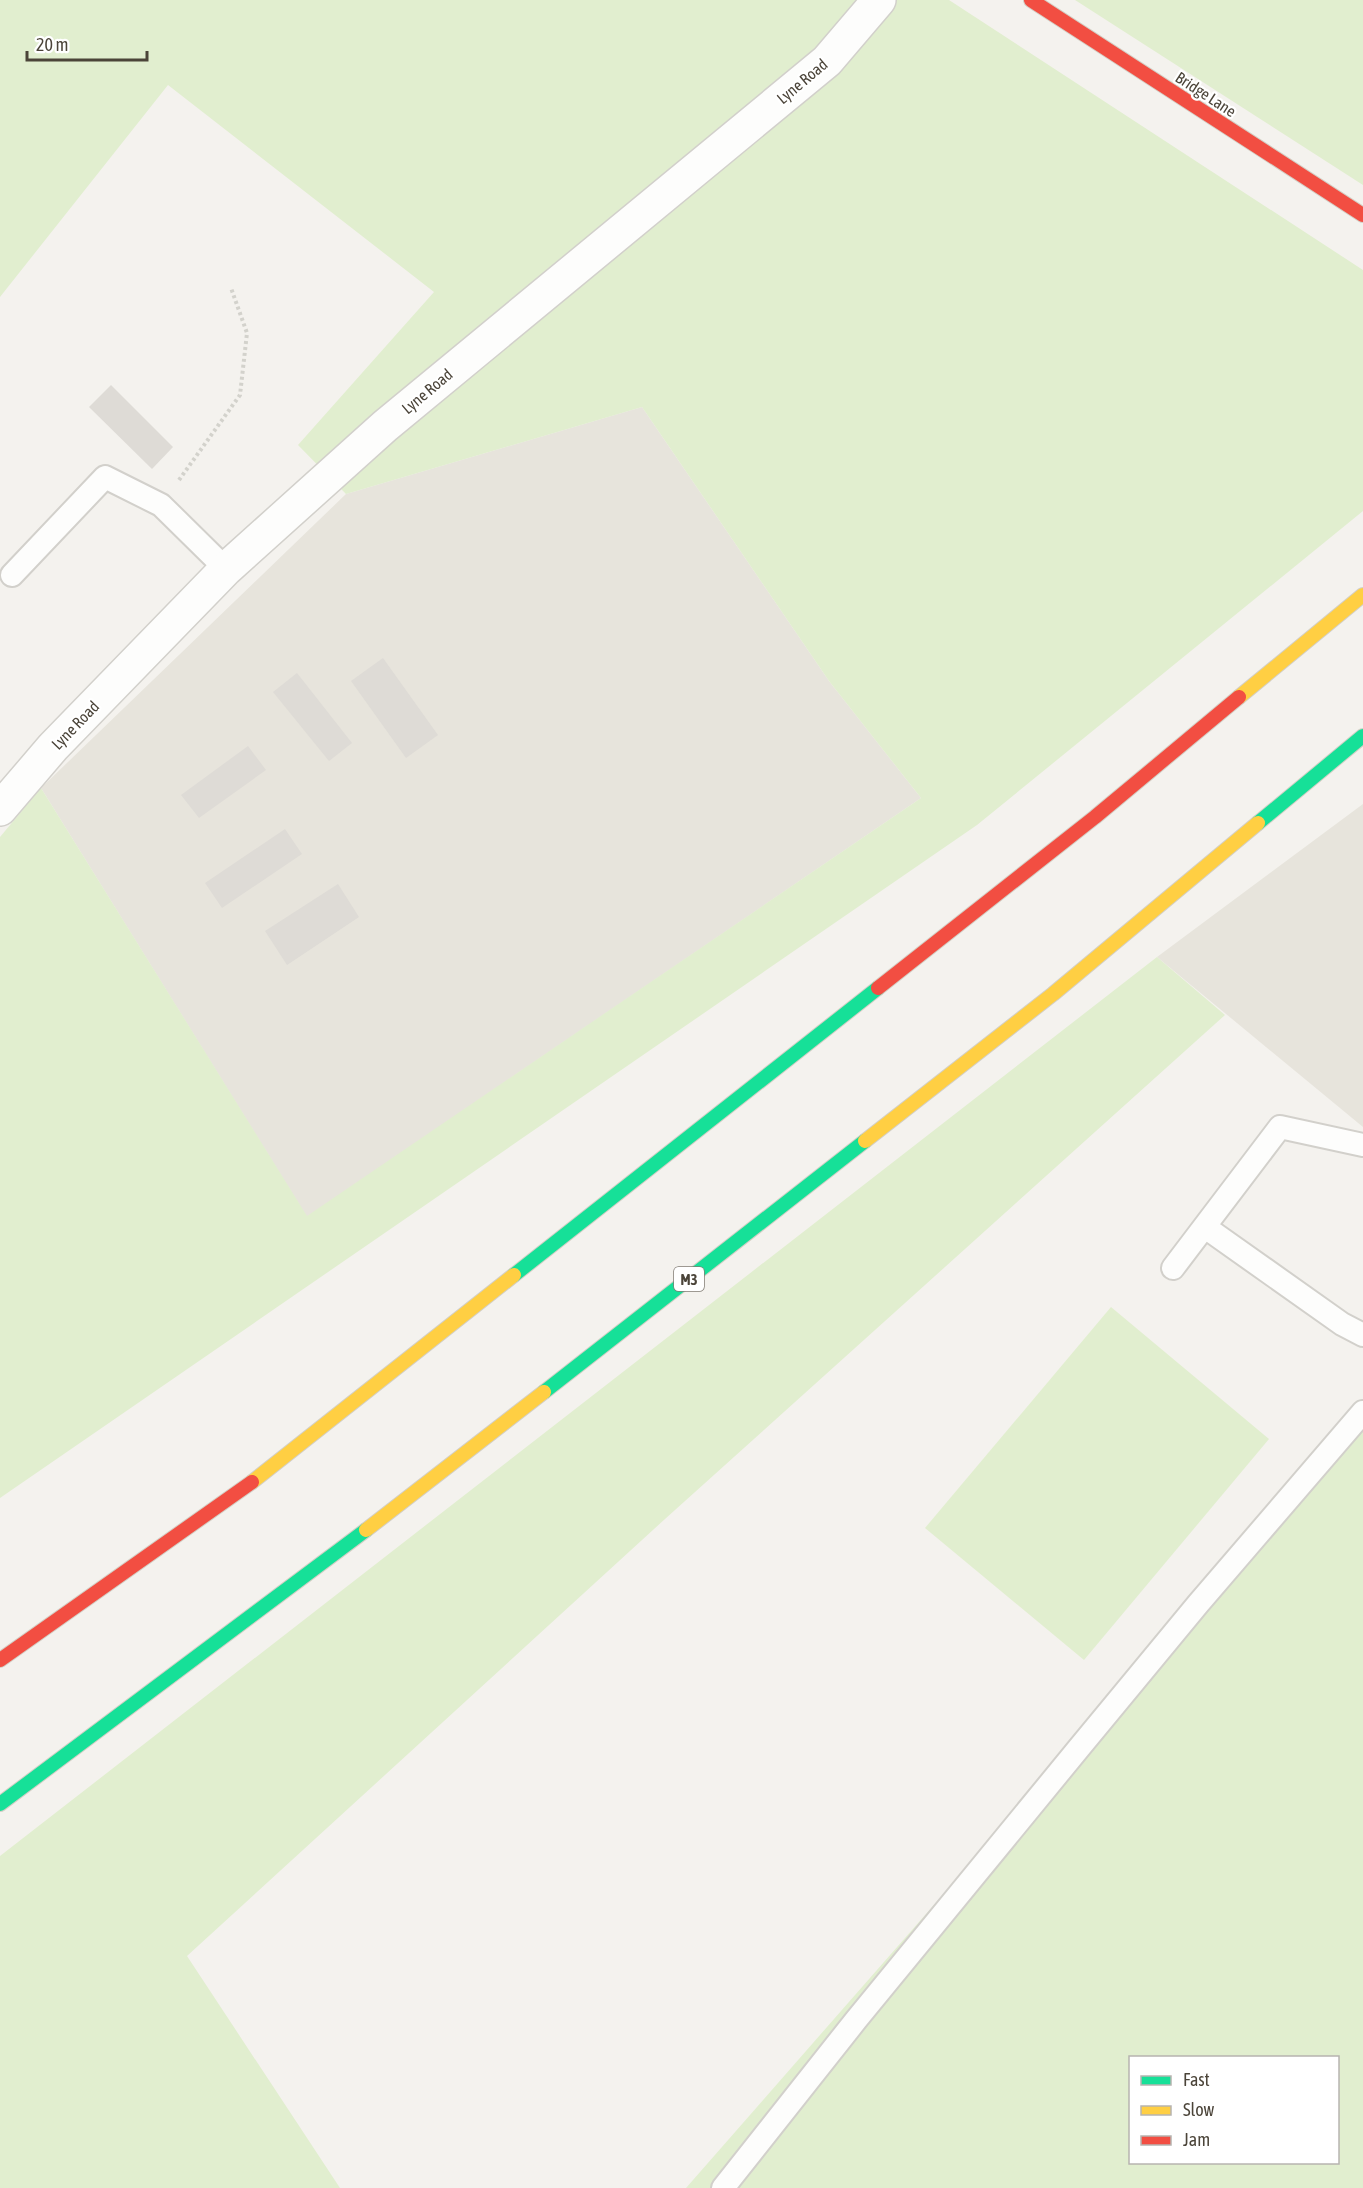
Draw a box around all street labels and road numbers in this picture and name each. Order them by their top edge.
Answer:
street label: Lyne Road [773,55,831,108]
street label: Bridge Lane [1172,68,1240,121]
street label: Lyne Road [398,365,456,418]
street label: Lyne Road [48,697,103,754]
road number: M3 [674,1267,704,1291]

